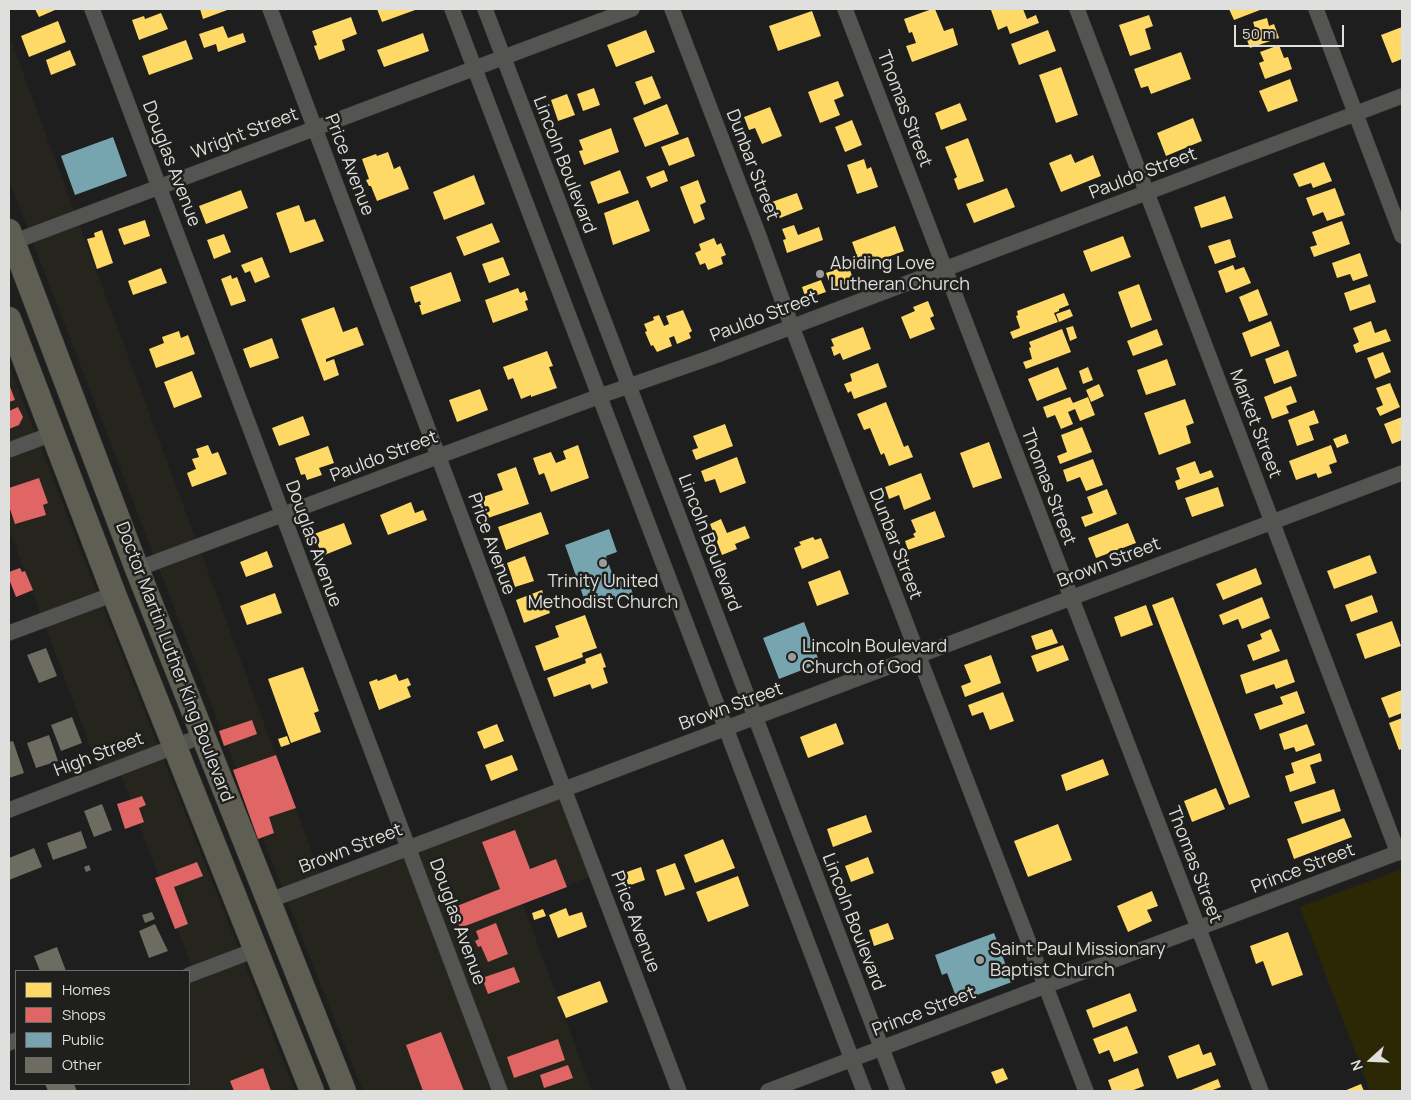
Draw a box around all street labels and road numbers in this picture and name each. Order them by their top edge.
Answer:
street label: Thomas Street [872,48,936,170]
street label: Lincoln Boulevard [528,93,600,237]
street label: Douglas Avenue [137,98,205,230]
street label: Wright Street [189,104,301,164]
street label: Dunbar Street [721,106,783,224]
street label: Price Avenue [320,111,378,219]
street label: Pauldo Street [1086,144,1200,204]
street label: Pauldo Street [707,287,821,347]
street label: Market Street [1224,367,1286,481]
street label: Thomas Street [1016,426,1080,548]
street label: Pauldo Street [327,427,441,487]
street label: Lincoln Boulevard [673,471,745,615]
street label: Douglas Avenue [280,478,346,610]
street label: Dunbar Street [864,485,926,603]
street label: Price Avenue [463,490,519,598]
street label: Doctor Martin Luther King Boulevard [110,519,238,805]
street label: Brown Street [1054,533,1164,593]
street label: Brown Street [676,678,786,736]
street label: High Street [51,728,147,782]
street label: Thomas Street [1162,804,1226,926]
street label: Brown Street [296,819,406,879]
street label: Prince Street [1248,839,1358,899]
street label: Lincoln Boulevard [817,850,889,994]
street label: Douglas Avenue [424,856,490,988]
street label: Price Avenue [606,868,664,976]
street label: Prince Street [869,982,979,1042]

